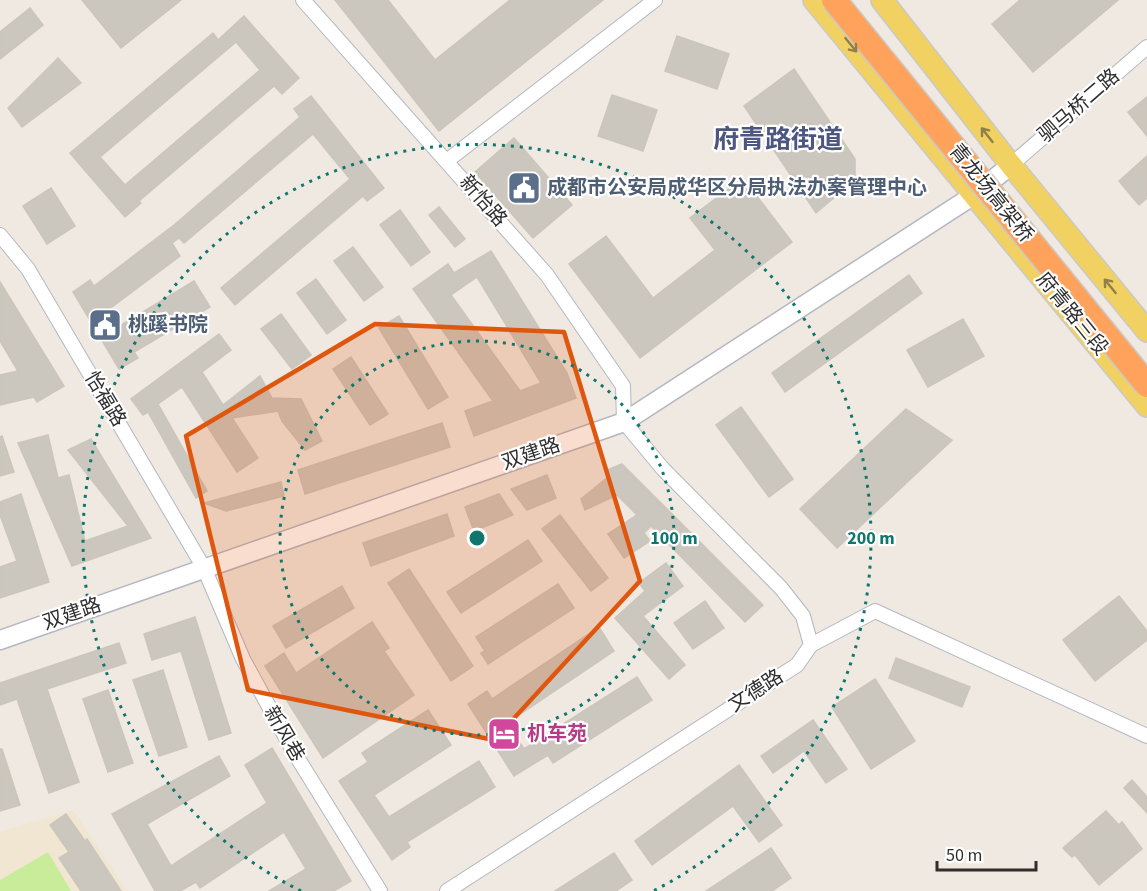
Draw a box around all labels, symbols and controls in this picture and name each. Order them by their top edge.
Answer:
one-way arrow [845,37,858,53]
street label: 驷马桥二路 [1032,63,1126,149]
district label: 府青路街道 [713,121,843,158]
one-way arrow [981,127,993,143]
street label: 青龙场高架桥 [942,138,1040,248]
street label: 新怡路 [453,169,513,233]
public building icon: 成都市公安局成华区分局执法办案管理中心 [506,170,542,206]
place label: 成都市公安局成华区分局执法办案管理中心 [547,174,927,202]
street label: 府青路三段 [1030,266,1114,362]
one-way arrow [1103,279,1117,294]
public building icon: 桃蹊书院 [87,307,123,343]
place label: 桃蹊书院 [128,311,208,339]
street label: 怡福路 [78,366,132,432]
street label: 双建路 [498,431,564,477]
text: 100 m [650,526,698,551]
text: 200 m [847,526,895,551]
centre of rings [467,528,487,548]
street label: 双建路 [39,591,105,637]
street label: 文德路 [723,663,789,719]
street label: 新风巷 [257,701,311,767]
hotel icon: 机车苑 [486,716,522,752]
place label: 机车苑 [527,720,587,748]
scale bar [937,834,1036,872]
text: 50 m [946,843,982,868]

